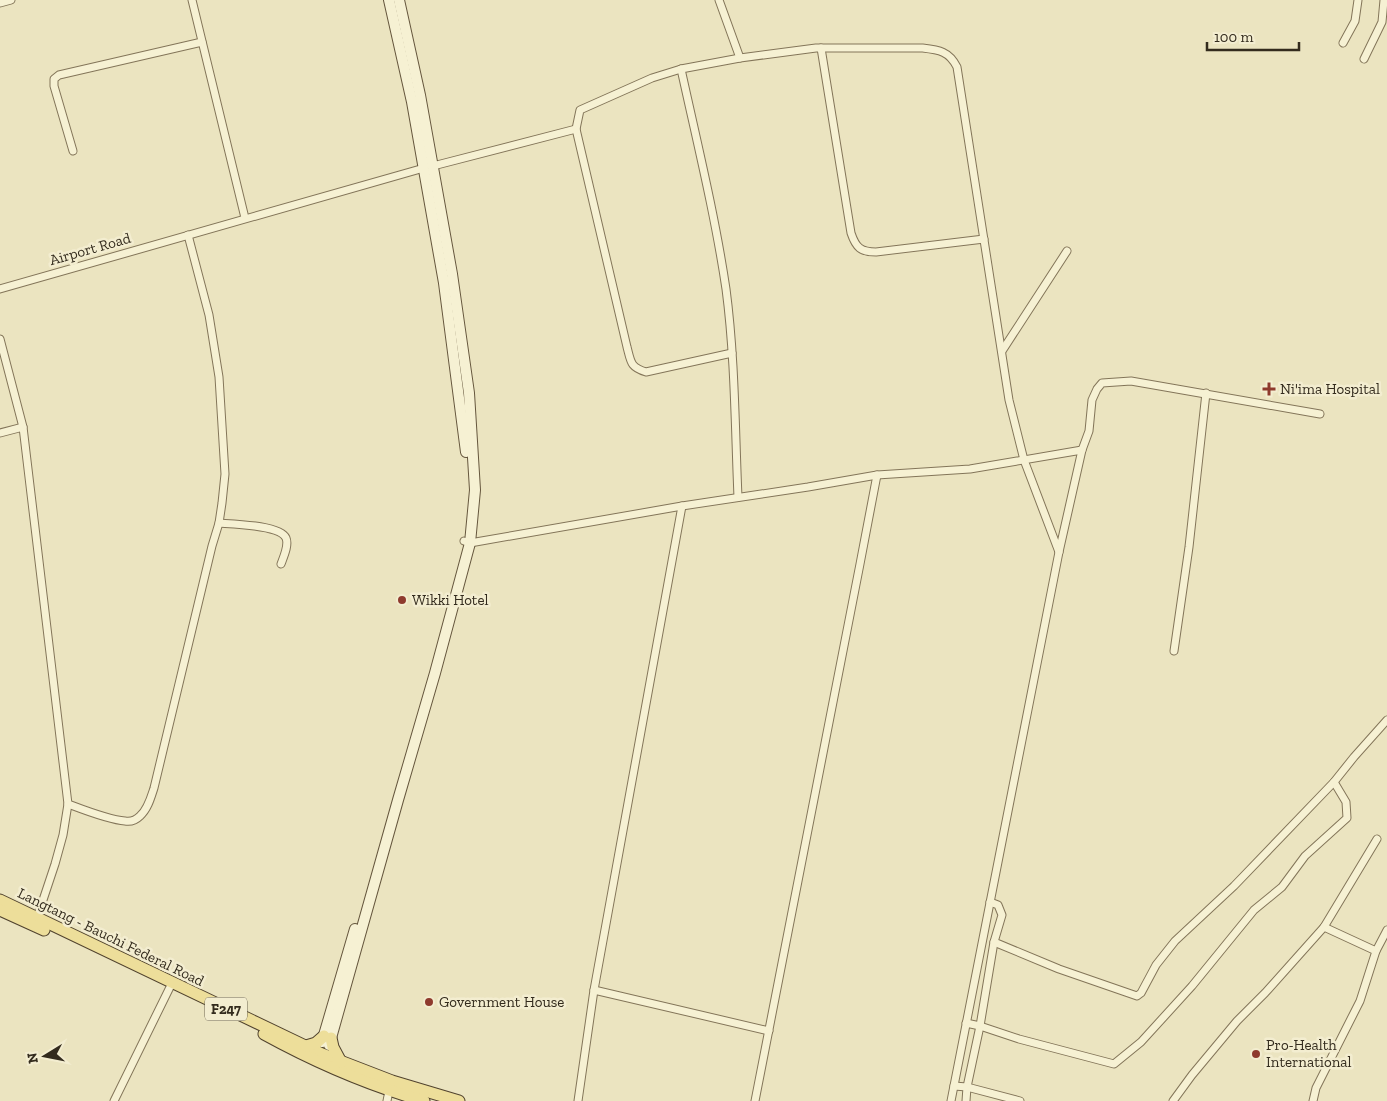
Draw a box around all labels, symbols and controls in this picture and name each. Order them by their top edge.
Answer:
scale bar [1207,20,1300,52]
text: 100 m [1214,28,1253,46]
street label: Airport Road [47,229,133,269]
place label: Ni'ima Hospital [1280,380,1380,398]
marker: Ni'ima Hospital [1262,382,1276,396]
place label: Wikki Hotel [412,591,488,609]
marker: Wikki Hotel [396,594,408,606]
street label: Langtang - Bauchi Federal Road [15,884,208,990]
place label: Government House [439,993,564,1011]
marker: Government House [423,996,435,1008]
road number: F247 [205,998,247,1021]
north arrow [20,1031,70,1081]
place label: Pro-Health International [1266,1036,1351,1071]
marker: Pro-Health International [1250,1048,1262,1060]
text: N [23,1051,42,1065]

